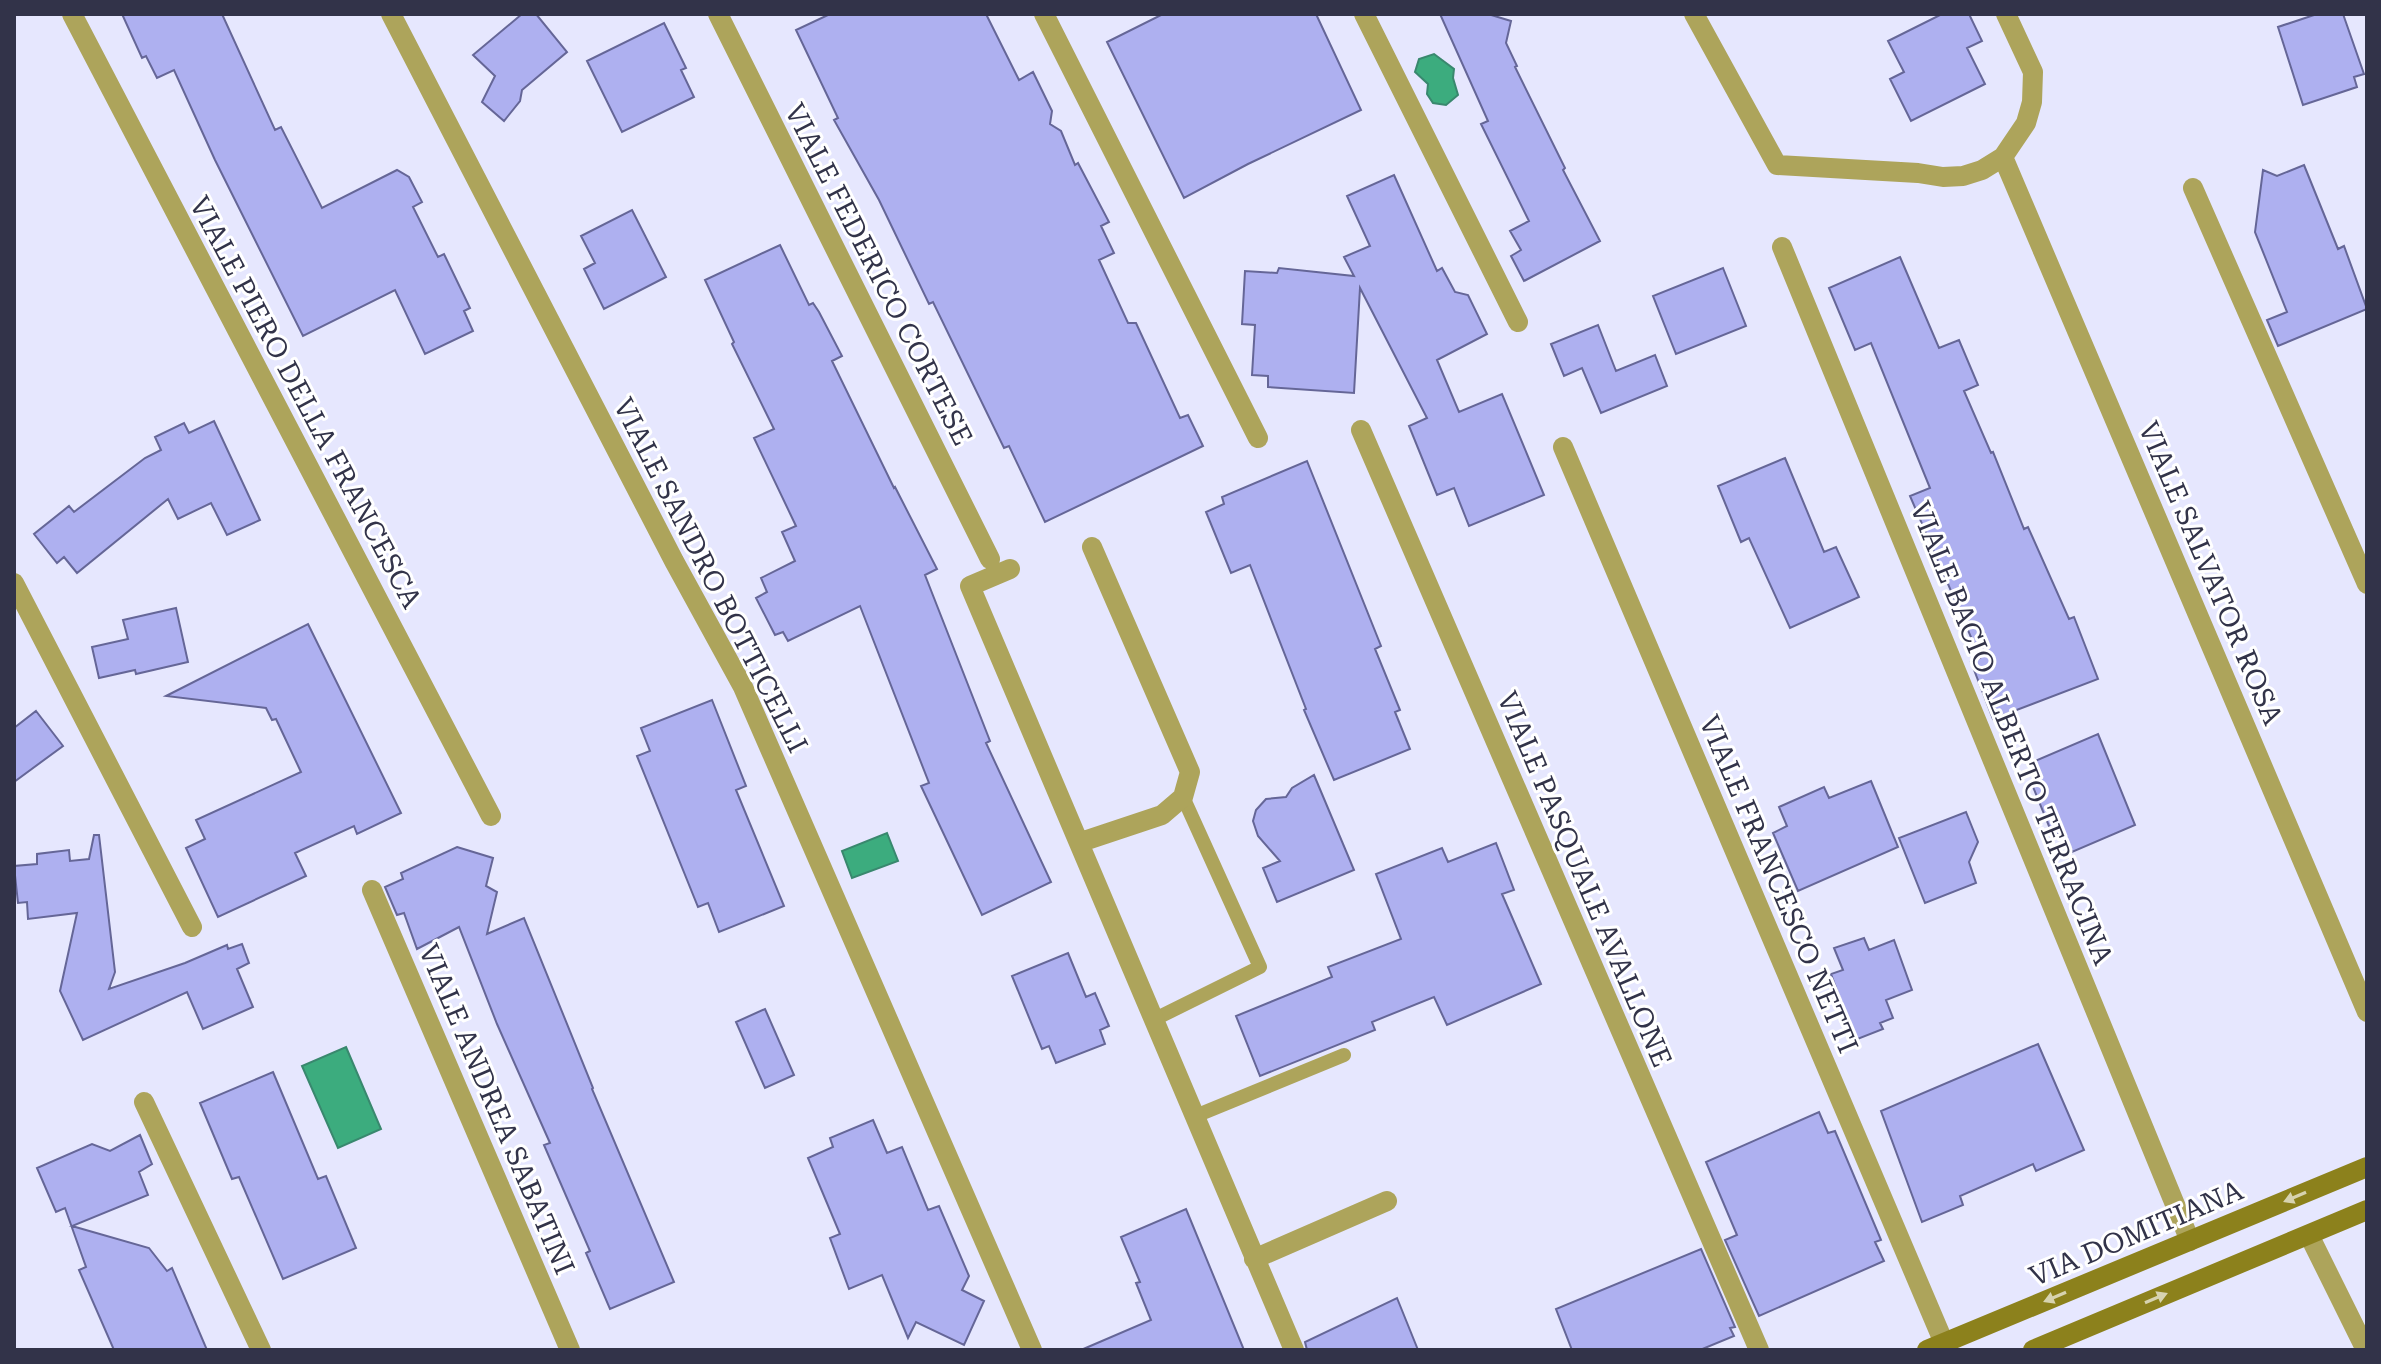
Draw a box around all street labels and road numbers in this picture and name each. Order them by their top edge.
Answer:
street label: VIALE FEDERICO CORTESE [778,98,979,451]
street label: VIALE PIERO DELLA FRANCESCA [183,191,429,614]
street label: VIALE SANDRO BOTTICELLI [607,393,815,758]
street label: VIALE SALVATOR ROSA [2132,417,2290,730]
street label: VIALE BACIO ALBERTO TERRACINA [1903,497,2120,970]
street label: VIALE PASQUALE AVALLONE [1490,687,1679,1072]
street label: VIALE FRANCESCO NETTI [1692,710,1865,1058]
street label: VIALE ANDREA SABATINI [412,939,581,1279]
street label: VIA DOMITIANA [2025,1174,2248,1293]

